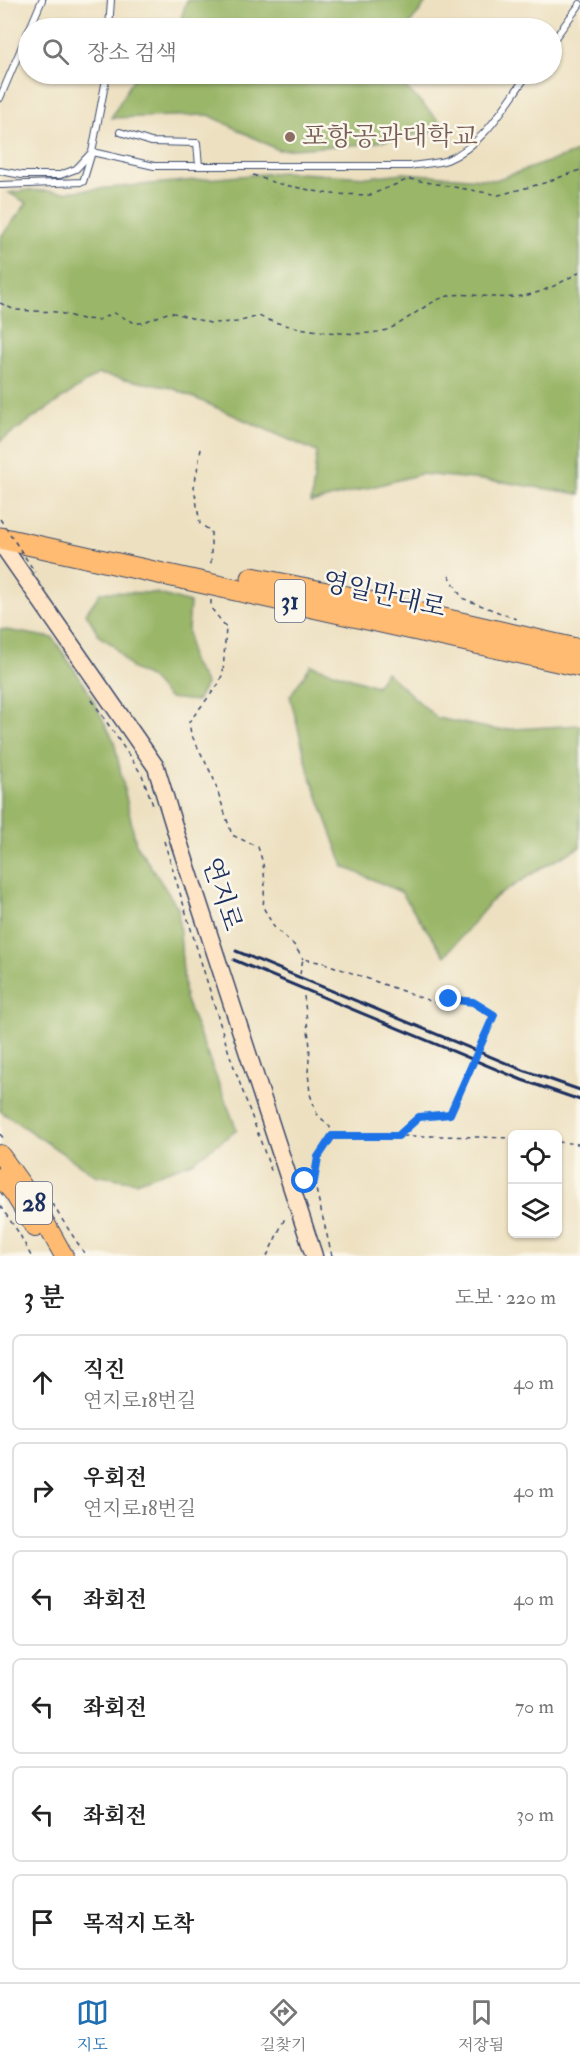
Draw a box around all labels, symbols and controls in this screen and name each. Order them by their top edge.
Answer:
search box [18,18,562,84]
icon: search [39,35,72,68]
text: 장소 검색 [87,39,177,67]
place label: 포항공과대학교 [302,121,478,153]
marker: 포항공과대학교 [283,130,297,144]
street label: 영일만대로 [319,565,449,625]
road number: 31 [275,580,305,622]
street label: 연지로 [195,853,249,935]
route end [435,985,461,1011]
map controls [508,1130,562,1238]
button: locate [508,1130,562,1184]
route start [291,1167,317,1193]
road number: 28 [16,1182,52,1224]
button: layers [508,1184,562,1238]
text: 3 분 [24,1282,65,1314]
text: 도보 · 220 m [455,1285,556,1310]
text: 직진 [83,1356,126,1384]
icon: ahead [26,1366,59,1399]
text: 40 m [513,1370,554,1395]
text: 연지로18번길 [83,1388,196,1413]
text: 우회전 [83,1464,147,1492]
icon: right [26,1474,59,1507]
text: 40 m [513,1478,554,1503]
text: 연지로18번길 [83,1496,196,1521]
icon: left [26,1582,59,1615]
text: 좌회전 [83,1586,147,1614]
text: 40 m [513,1586,554,1611]
icon: left [26,1690,59,1723]
text: 좌회전 [83,1694,147,1722]
text: 70 m [515,1694,554,1719]
icon: left [26,1798,59,1831]
text: 좌회전 [83,1802,147,1830]
text: 30 m [516,1802,554,1827]
icon: arrive [26,1906,59,1939]
text: 목적지 도착 [83,1910,194,1938]
tab: 지도 [76,1996,109,2055]
tab: 길찾기 [260,1996,306,2055]
tab: 저장됨 [458,1996,504,2055]

